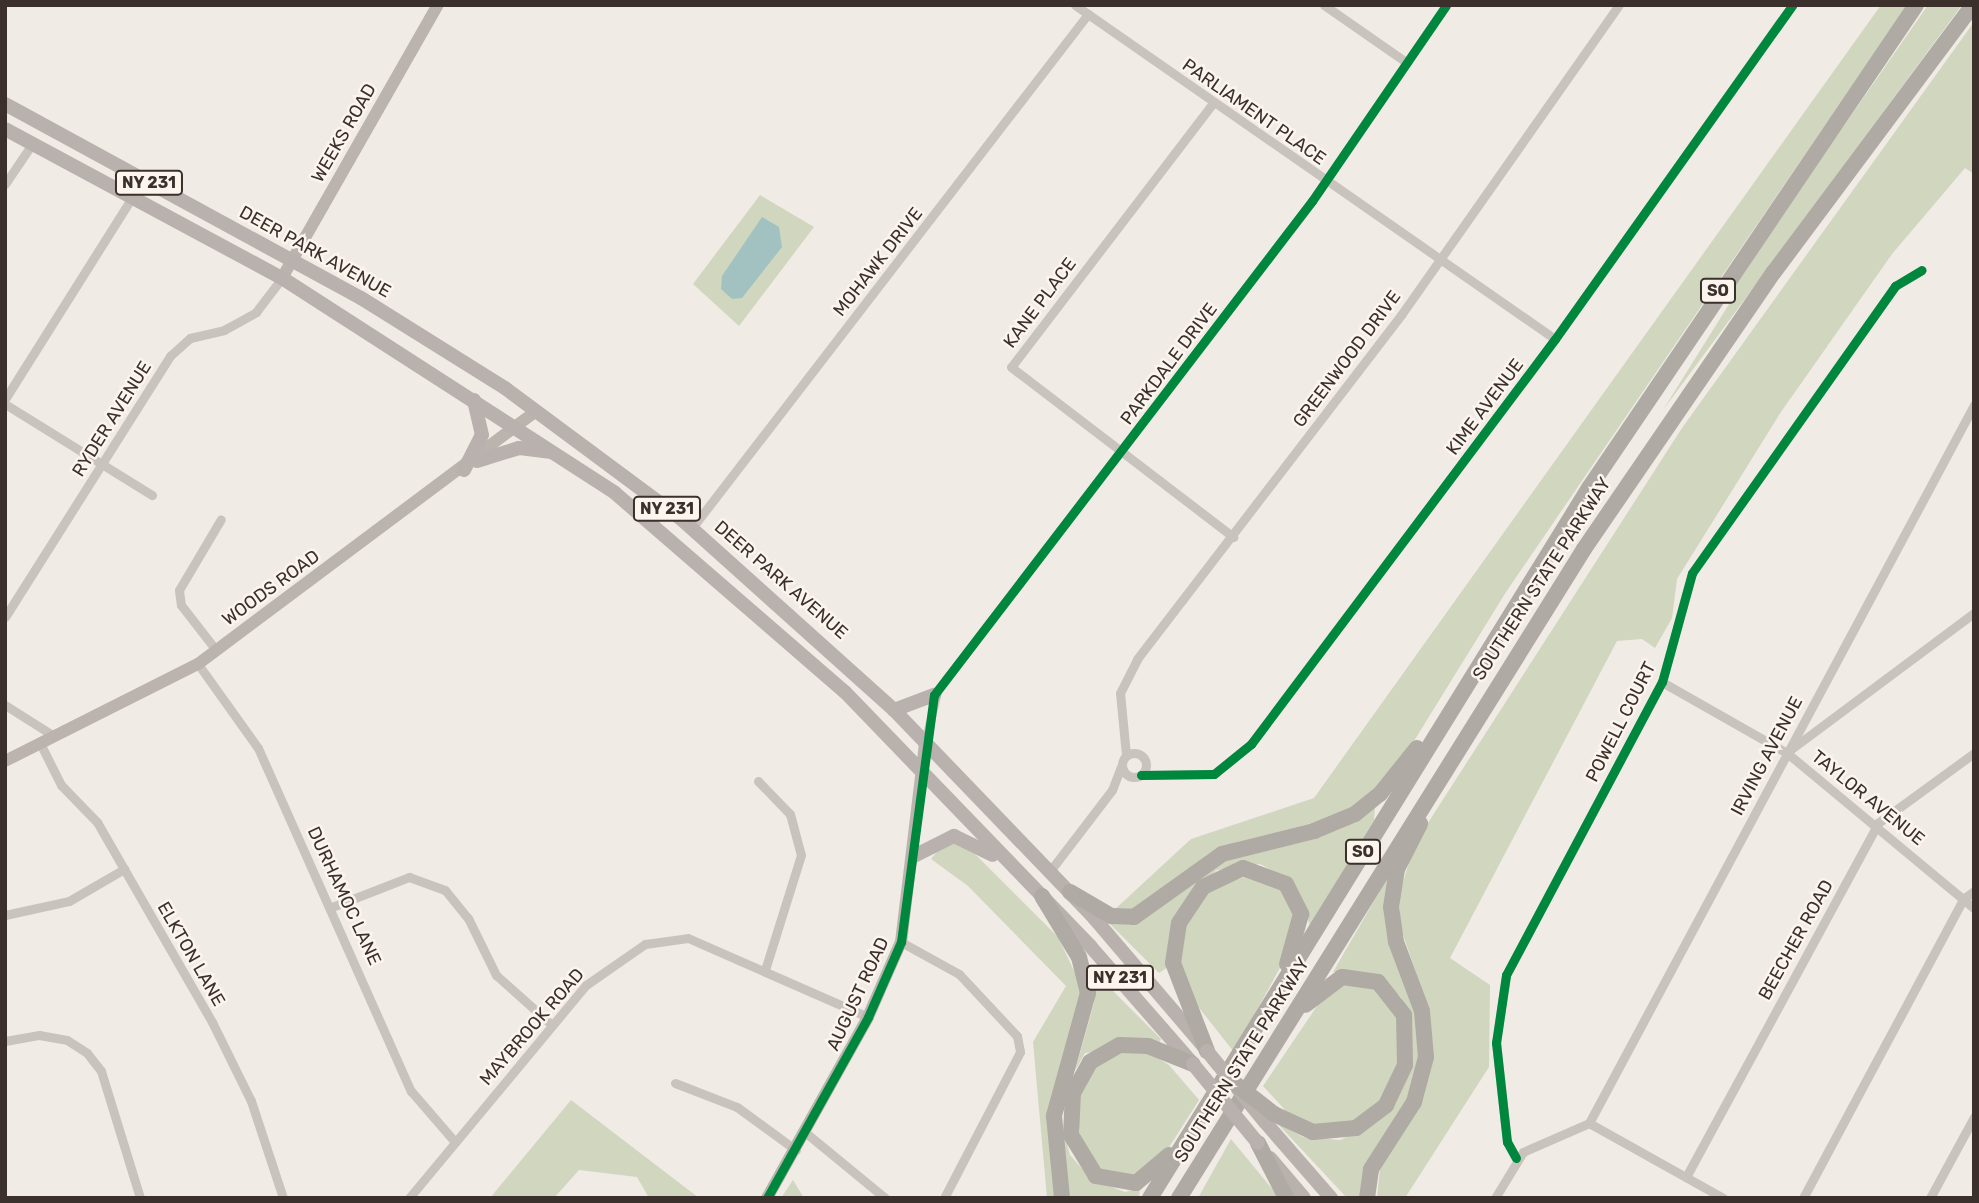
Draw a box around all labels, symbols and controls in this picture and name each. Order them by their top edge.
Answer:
street label: PARLIAMENT PLACE [1178,54,1330,170]
street label: WEEKS ROAD [307,80,381,186]
road number: NY 231 [114,170,184,196]
street label: DEER PARK AVENUE [235,201,395,303]
street label: MOHAWK DRIVE [829,203,927,321]
street label: KANE PLACE [999,254,1081,352]
road number: SO [1699,278,1737,304]
street label: GREENWOOD DRIVE [1289,286,1405,432]
street label: PARKDALE DRIVE [1116,299,1222,429]
street label: KIME AVENUE [1442,354,1528,460]
street label: RYDER AVENUE [68,357,156,481]
street label: SOUTHERN STATE PARKWAY [1468,474,1616,684]
road number: NY 231 [632,496,702,522]
street label: DEER PARK AVENUE [710,516,852,644]
street label: WOODS ROAD [218,546,324,630]
street label: POWELL COURT [1581,658,1661,786]
street label: IRVING AVENUE [1726,693,1808,819]
street label: TAYLOR AVENUE [1807,746,1929,850]
street label: DURHAMOC LANE [302,823,386,969]
road number: SO [1344,839,1382,864]
street label: BEECHER ROAD [1754,876,1838,1004]
street label: ELKTON LANE [152,898,230,1010]
street label: AUGUST ROAD [822,934,894,1054]
street label: SOUTHERN STATE PARKWAY [1170,954,1314,1166]
street label: MAYBROOK ROAD [475,964,589,1090]
road number: NY 231 [1085,966,1155,990]

